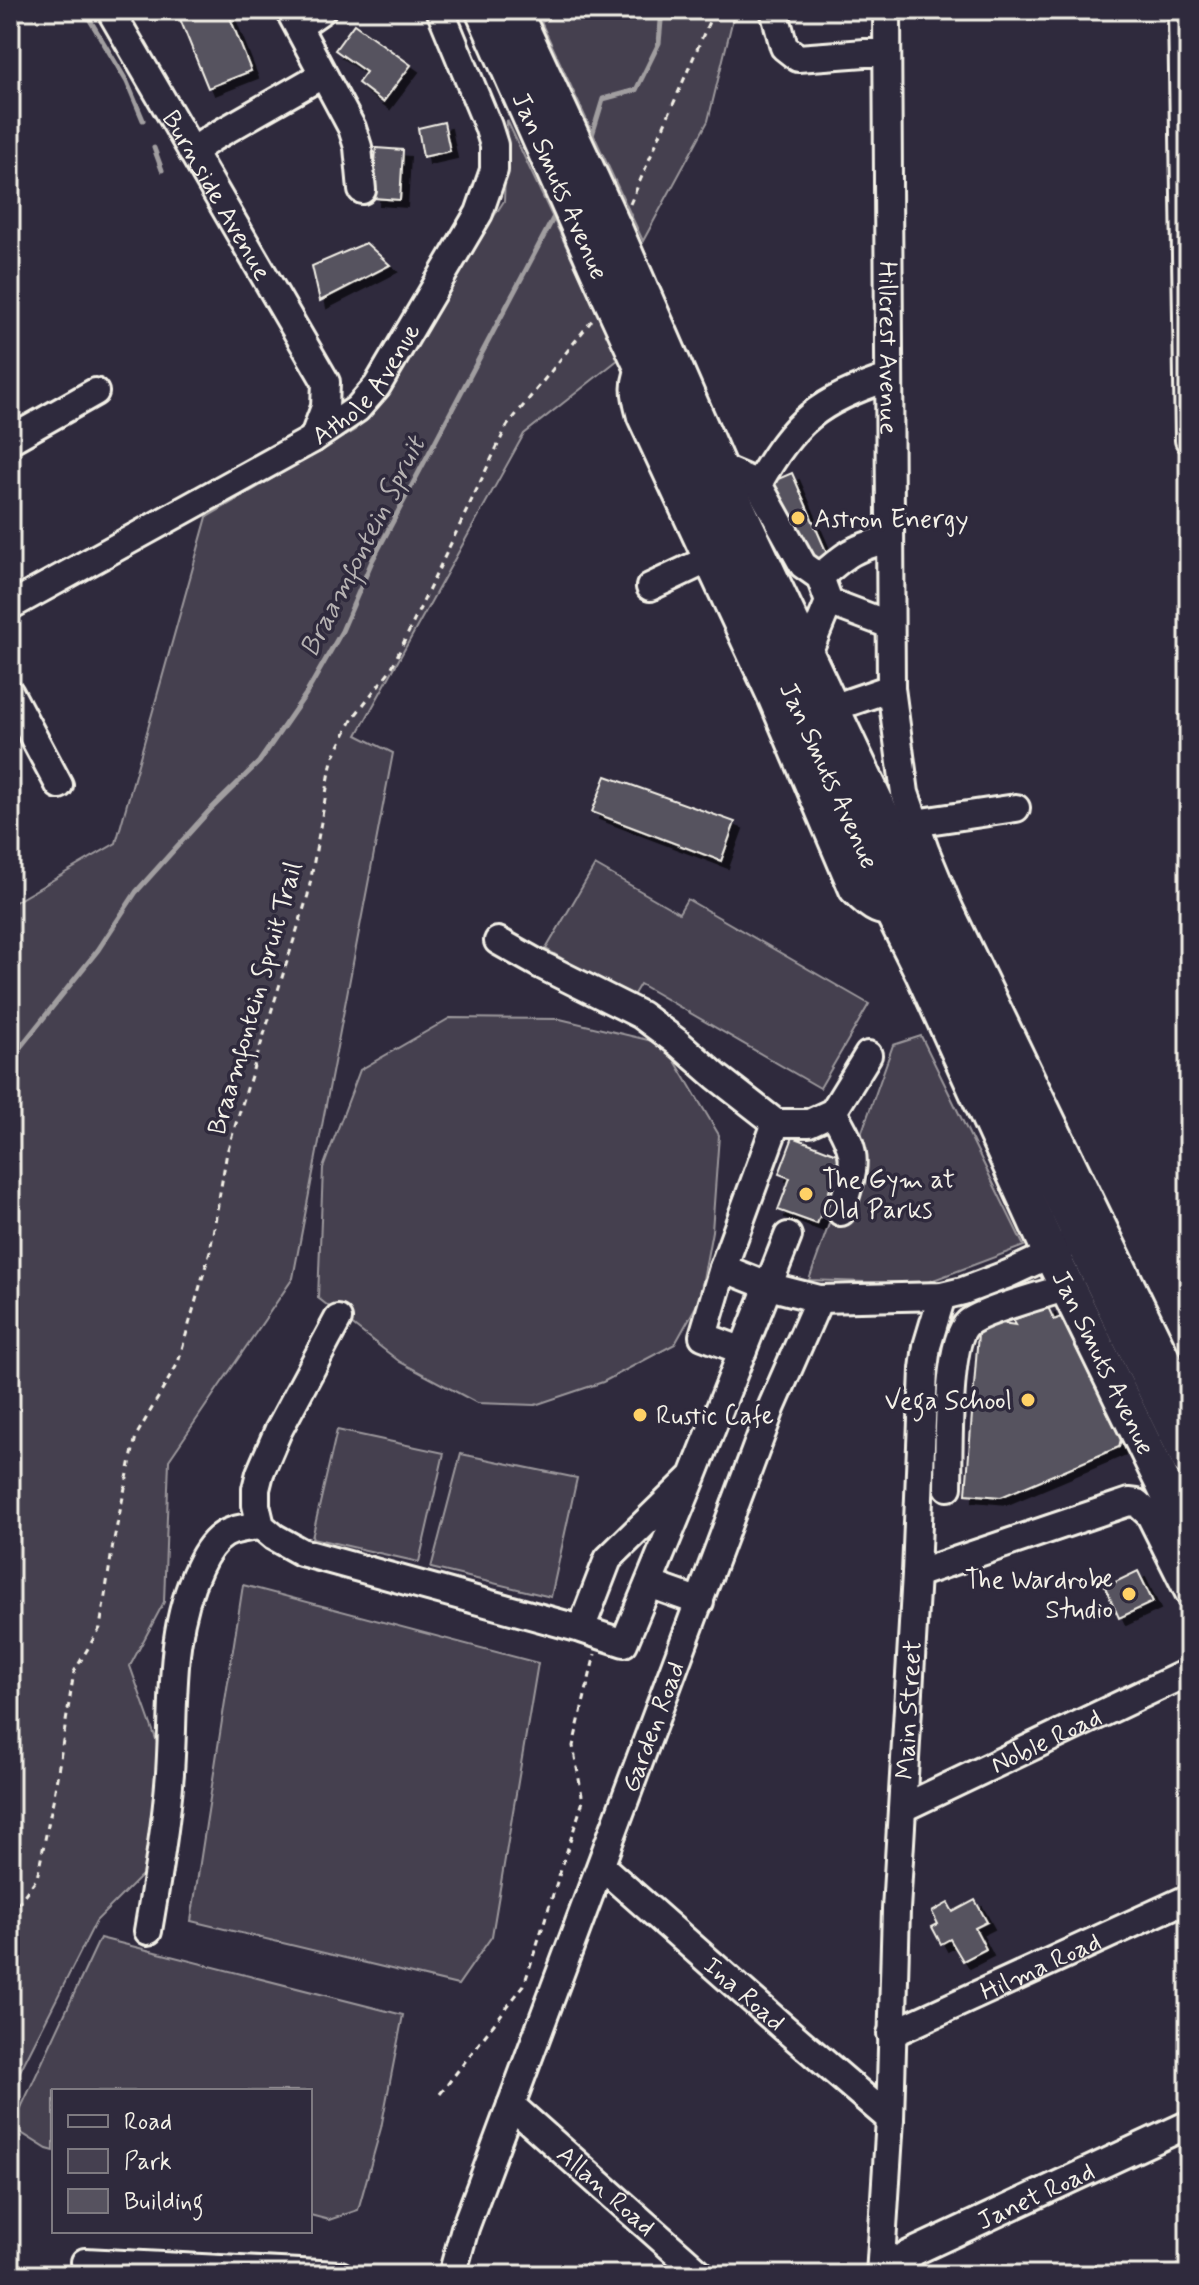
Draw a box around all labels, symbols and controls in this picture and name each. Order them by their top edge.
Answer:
street label: Jan Smuts Avenue [502,87,615,286]
street label: Burnside Avenue [153,105,279,288]
street label: Hillcrest Avenue [869,261,905,435]
street label: Athole Avenue [306,317,429,454]
water label: Braamfontein Spruit [292,429,438,664]
place label: Astron Energy [814,503,969,537]
marker: Astron Energy [789,509,807,527]
street label: Jan Smuts Avenue [770,677,885,875]
street label: Braamfontein Spruit Trail [201,858,313,1140]
place label: The Gym at Old Parks [822,1164,955,1228]
marker: The Gym at Old Parks [797,1185,815,1203]
street label: Jan Smuts Avenue [1043,1265,1162,1461]
place label: Vega School [884,1385,1012,1422]
marker: Vega School [1019,1391,1037,1409]
place label: Rustic Cafe [656,1400,774,1434]
marker: Rustic Cafe [631,1406,649,1424]
place label: The Wardrobe Studio [965,1564,1113,1628]
marker: The Wardrobe Studio [1120,1585,1138,1603]
street label: Main Street [889,1639,931,1781]
street label: Garden Road [614,1657,694,1798]
street label: Noble Road [986,1701,1108,1783]
street label: Hilma Road [975,1926,1107,2010]
street label: Ina Road [695,1949,792,2040]
legend [52,2089,312,2233]
text: Road [124,2107,172,2138]
street label: Allan Road [549,2139,662,2245]
text: Park [124,2147,172,2178]
street label: Janet Road [972,2155,1100,2239]
text: Building [124,2187,204,2221]

